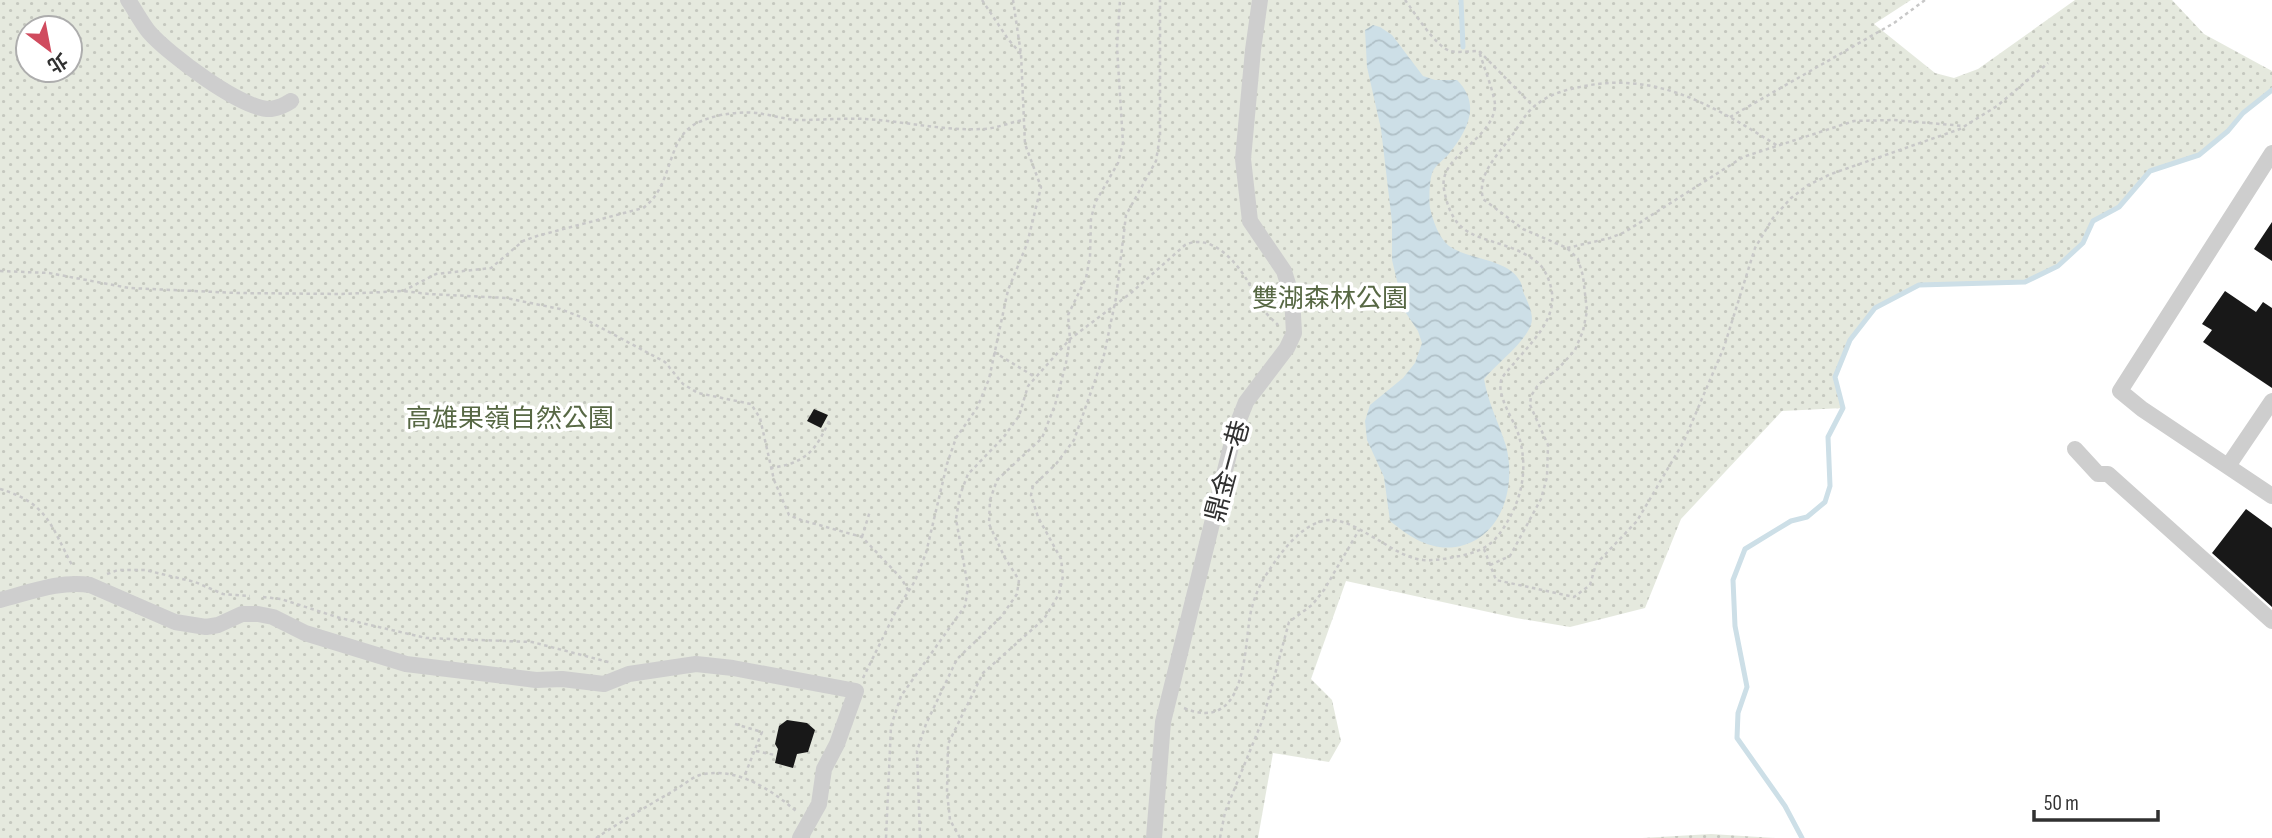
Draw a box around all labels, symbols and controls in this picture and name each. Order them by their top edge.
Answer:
north arrow [14,14,84,84]
text: 北 [43,47,71,77]
park label: 雙湖森林公園 [1252,284,1408,315]
park label: 高雄果嶺自然公園 [406,404,614,435]
street label: 鼎金一巷 [1200,417,1257,526]
scale bar [2034,778,2158,822]
text: 50 m [2044,791,2079,816]

